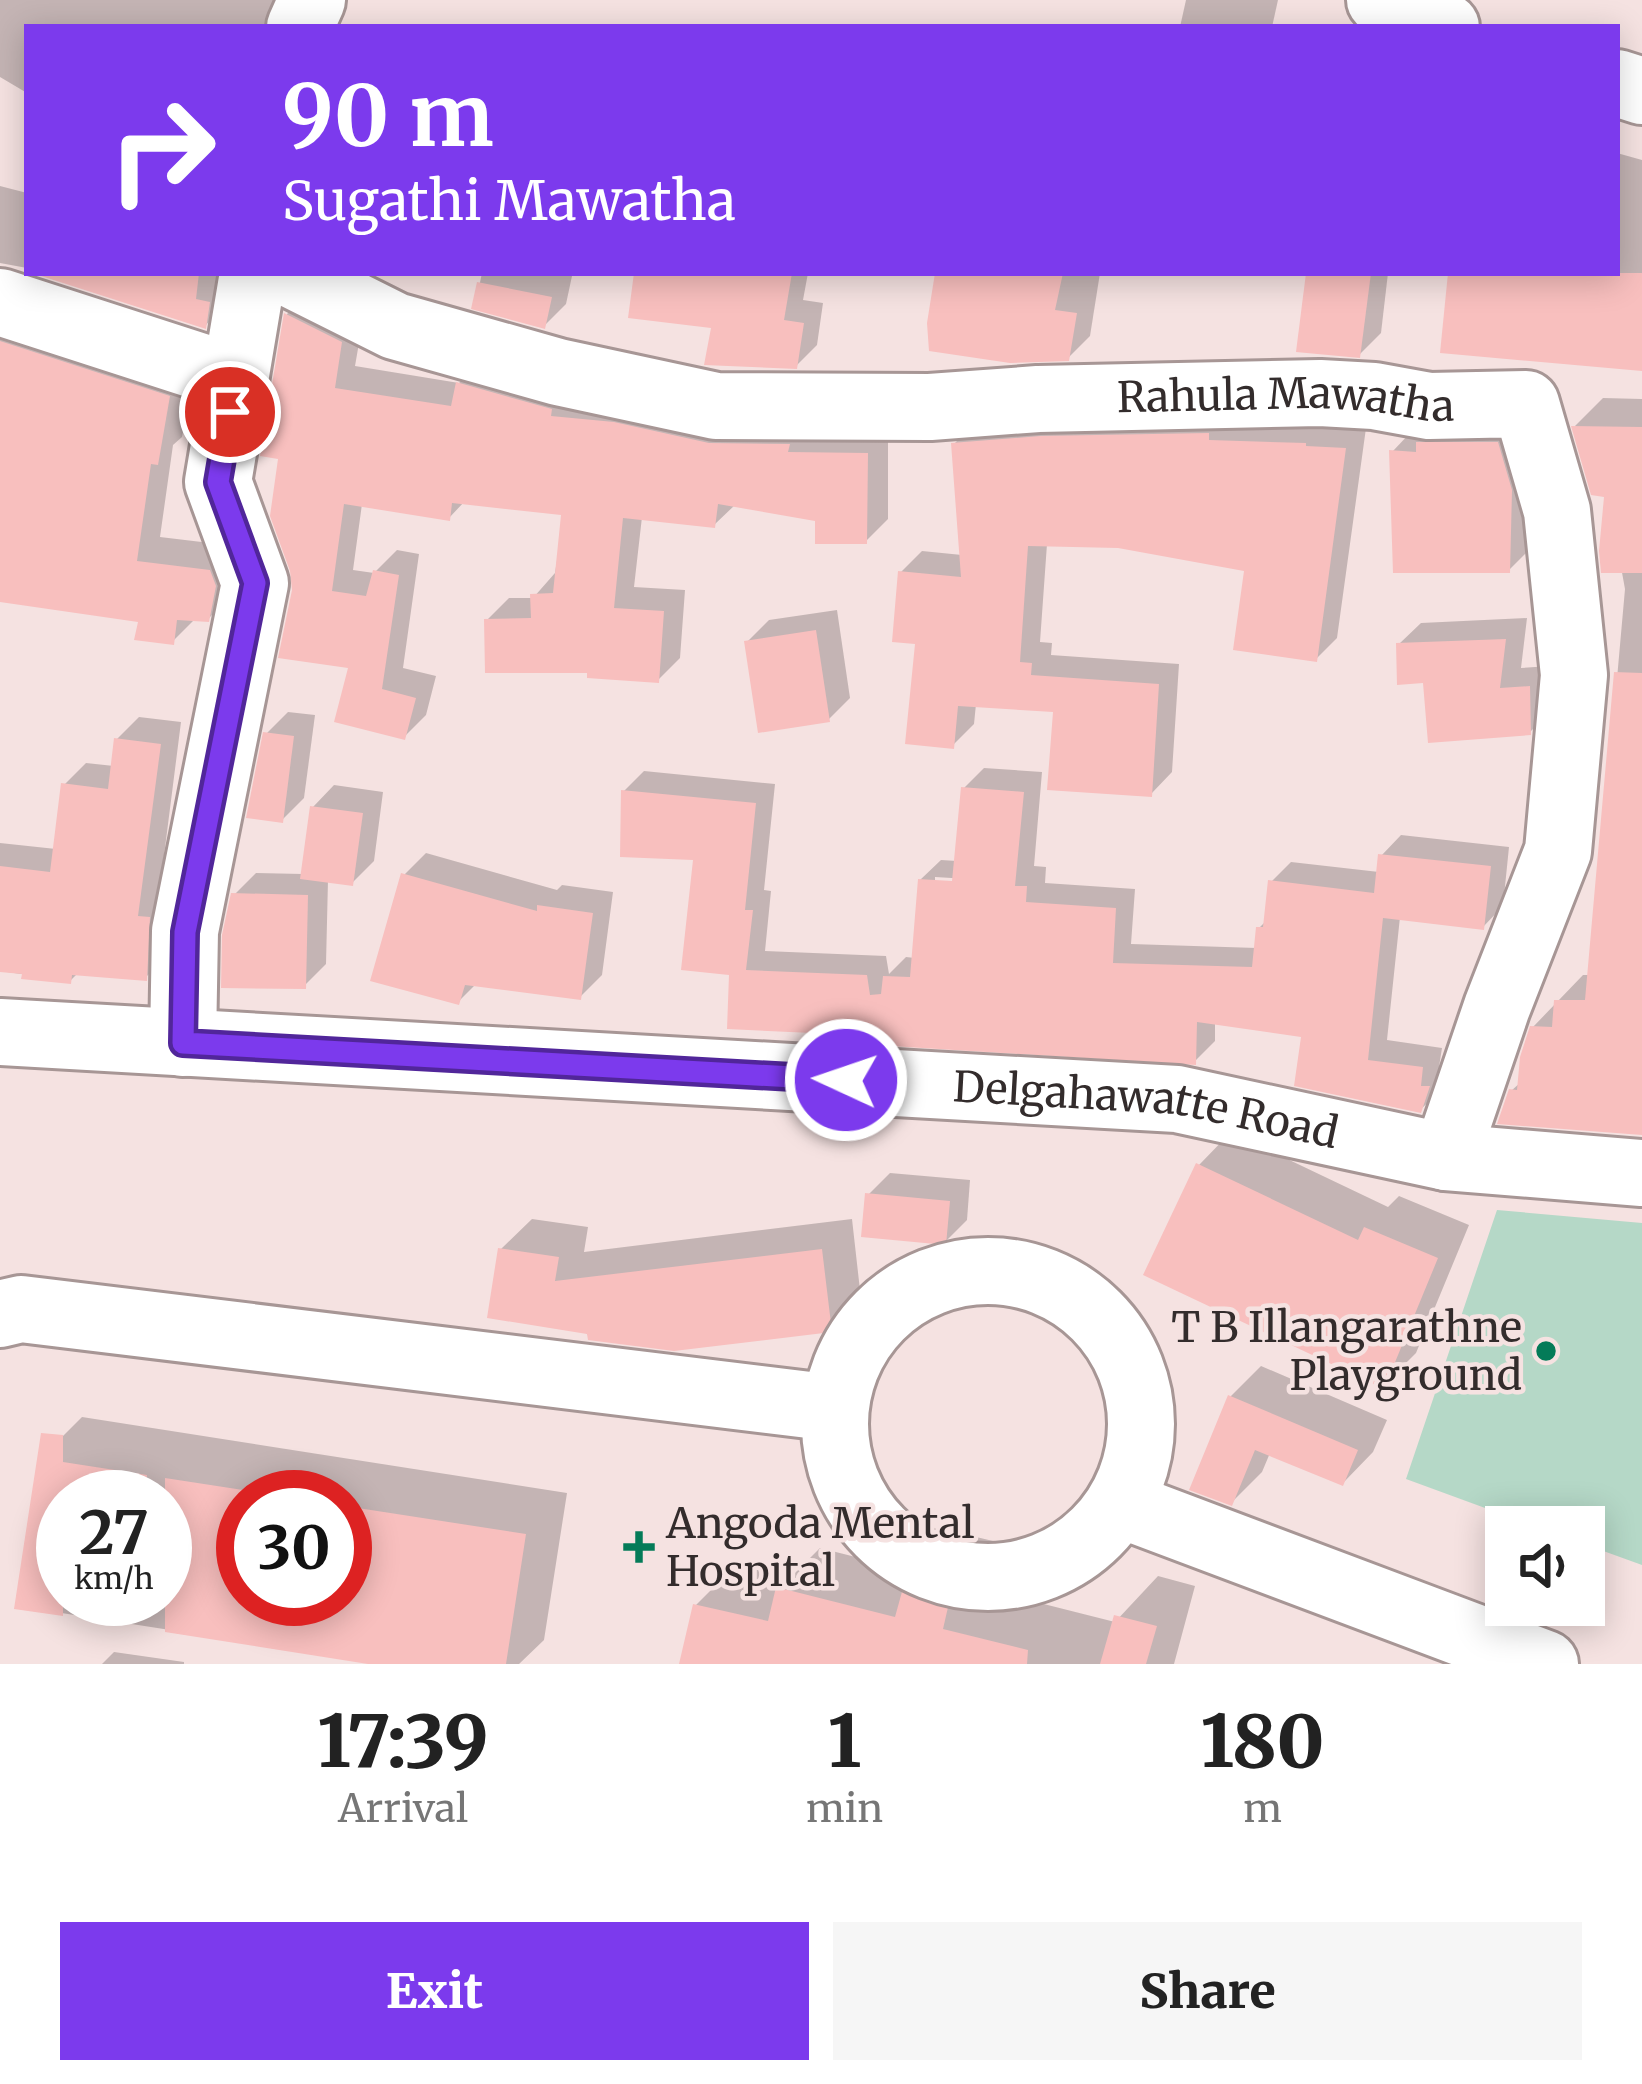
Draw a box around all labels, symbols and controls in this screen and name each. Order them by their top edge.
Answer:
text: 90 m [282,63,494,169]
icon: right [84,72,240,228]
text: Sugathi Mawatha [282,167,736,235]
pin [179,361,281,463]
street label: Rahula Mawatha [1116,366,1455,432]
icon: arrive [197,379,263,445]
position arrow [783,1017,909,1143]
street label: Delgahawatte Road [952,1060,1343,1159]
place label: T B Illangarathne Playground [1171,1301,1522,1402]
marker: T B Illangarathne Playground [1533,1338,1559,1364]
speed limit sign: 30 [216,1470,372,1626]
text: 27 [79,1495,149,1570]
place label: Angoda Mental Hospital [665,1497,975,1597]
map controls [1485,1506,1605,1626]
button: sound [1485,1506,1605,1626]
marker: Angoda Mental Hospital [623,1531,655,1563]
text: km/h [74,1559,154,1597]
text: 17:39 [317,1696,489,1787]
text: 1 [828,1696,861,1787]
text: 180 [1200,1696,1325,1787]
text: Arrival [338,1784,468,1833]
text: min [806,1784,883,1833]
text: m [1243,1784,1282,1833]
button: Exit [60,1922,809,2060]
button: Share [833,1922,1582,2060]

